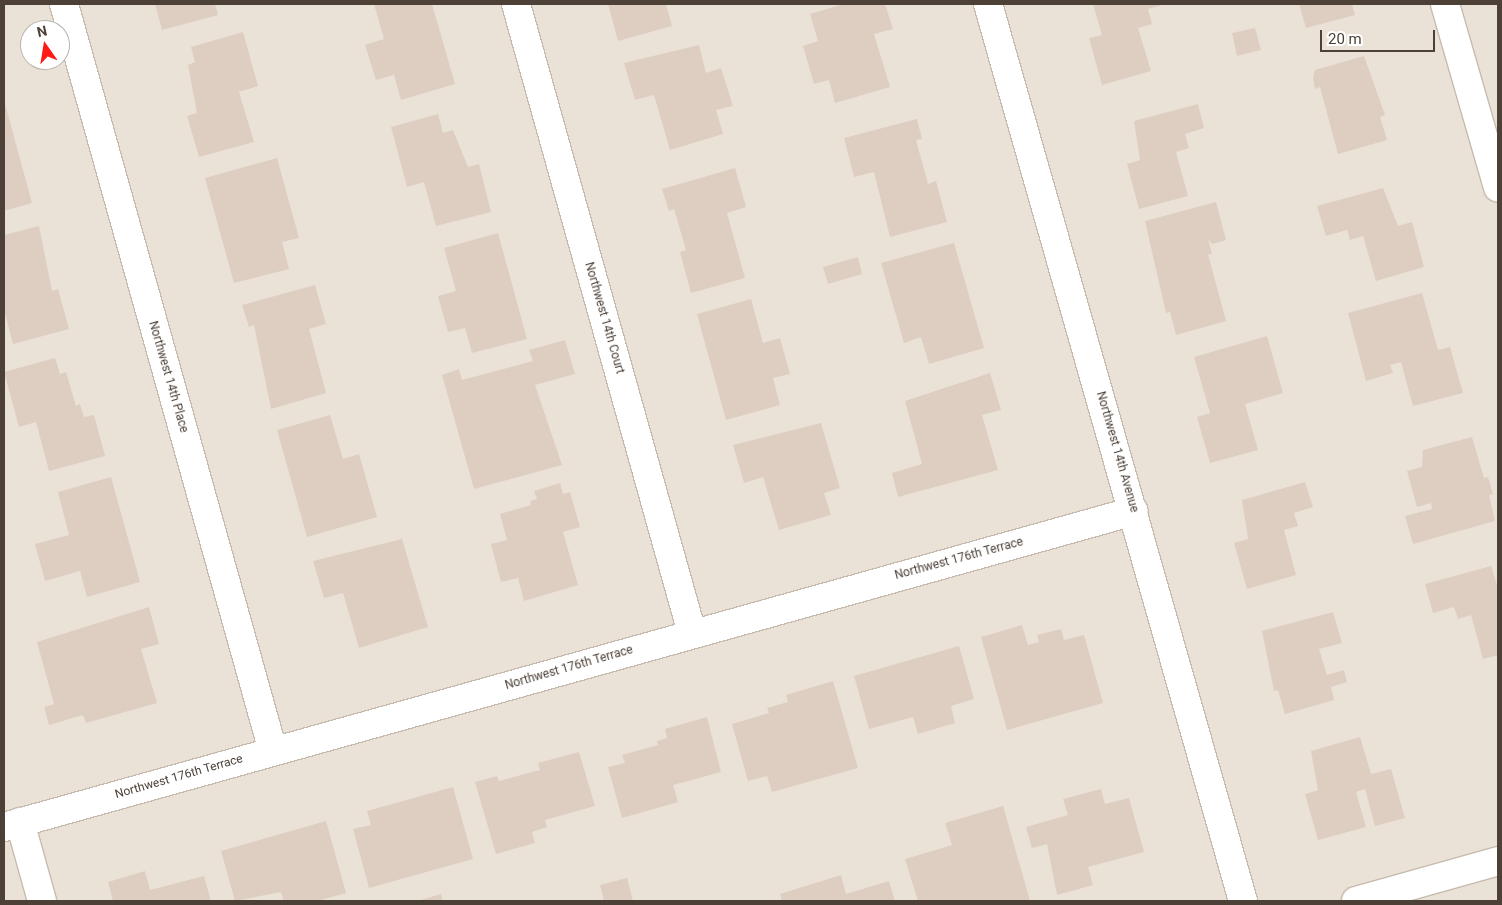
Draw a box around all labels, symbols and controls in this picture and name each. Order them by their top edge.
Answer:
north arrow [20,20,70,70]
scale bar [1322,20,1437,52]
text: N [35,22,48,40]
text: 20 m [1328,30,1362,48]
street label: Northwest 14th Court [581,261,627,375]
street label: Northwest 14th Place [145,320,191,434]
street label: Northwest 14th Avenue [1093,390,1141,514]
street label: Northwest 176th Terrace [893,535,1025,583]
street label: Northwest 176th Terrace [503,643,635,693]
street label: Northwest 176th Terrace [113,752,245,802]

